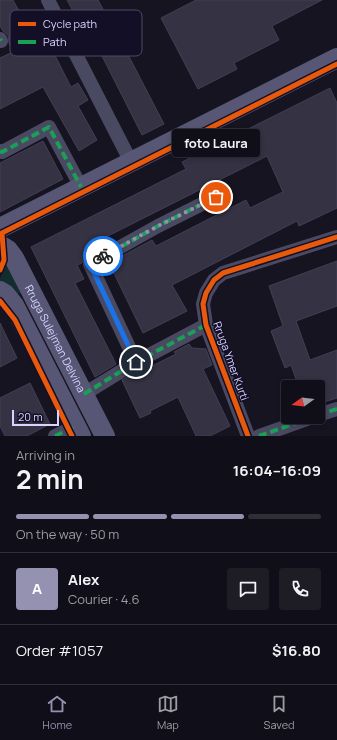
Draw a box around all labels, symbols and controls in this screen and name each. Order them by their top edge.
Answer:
legend [10,10,142,56]
text: Cycle path [43,16,97,31]
text: Path [43,34,66,49]
callout: foto Laura [172,129,260,157]
text: foto Laura [184,134,248,152]
pin [199,180,233,214]
icon: bag [205,186,227,208]
courier [83,236,123,276]
icon: bike [92,245,114,267]
street label: Rruga Sulejman Delvina [22,282,89,395]
street label: Rruga Ymer Kurti [210,319,253,403]
pin [119,345,153,379]
icon: home [125,351,147,373]
north arrow [281,380,325,424]
map controls [281,380,325,424]
scale bar [12,408,59,427]
text: 20 m [18,409,43,424]
text: Arriving in [16,446,75,464]
text: 16:04–16:09 [233,460,321,481]
text: 2 min [16,461,84,497]
text: On the way · 50 m [16,525,119,543]
button: chat [227,568,269,610]
button: phone [279,568,321,610]
text: Alex [68,569,99,590]
text: A [32,578,42,599]
text: Courier · 4.6 [68,590,140,608]
text: Order #1057 [16,640,103,661]
text: $16.80 [272,640,321,661]
tab: Home [42,693,72,732]
tab: Map [157,693,179,732]
tab: Saved [264,693,295,732]

